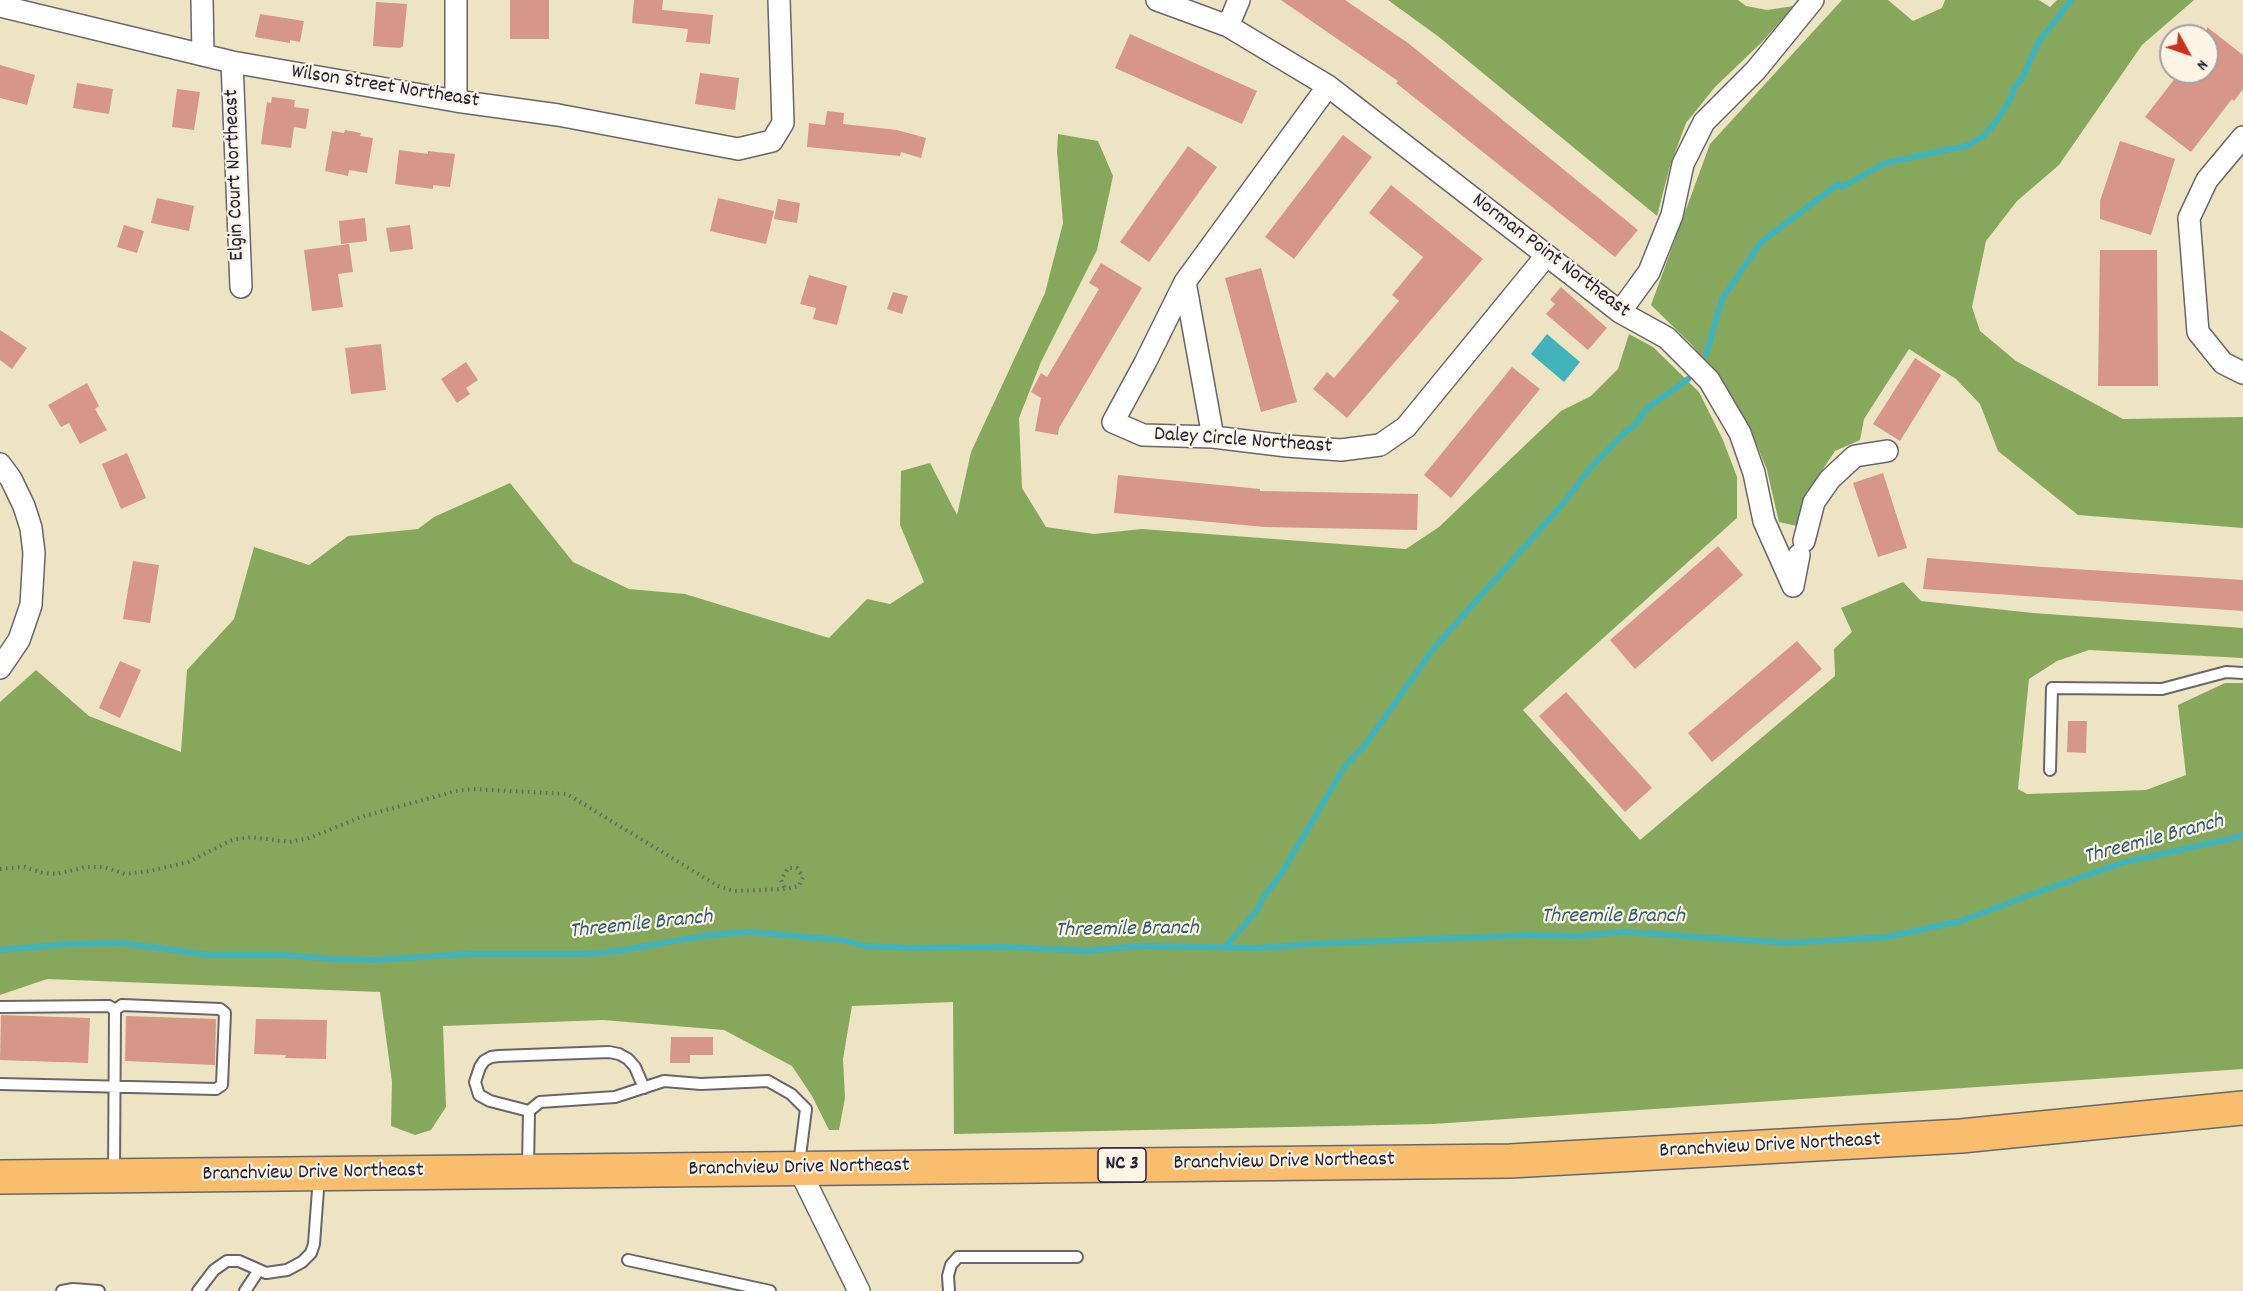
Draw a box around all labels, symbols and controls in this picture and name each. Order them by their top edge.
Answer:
north arrow [2159,24,2219,84]
text: N [2190,54,2213,75]
street label: Wilson Street Northeast [289,61,481,115]
street label: Elgin Court Northeast [220,89,252,261]
street label: Norman Point Northeast [1466,189,1634,325]
street label: Daley Circle Northeast [1153,423,1333,461]
water label: Threemile Branch [2081,810,2227,872]
water label: Threemile Branch [568,905,714,947]
water label: Threemile Branch [1541,905,1685,931]
water label: Threemile Branch [1055,917,1199,945]
street label: Branchview Drive Northeast [1659,1129,1881,1165]
road number: NC 3 [1098,1148,1146,1182]
street label: Branchview Drive Northeast [1173,1148,1395,1178]
street label: Branchview Drive Northeast [688,1154,910,1184]
street label: Branchview Drive Northeast [202,1159,424,1189]

